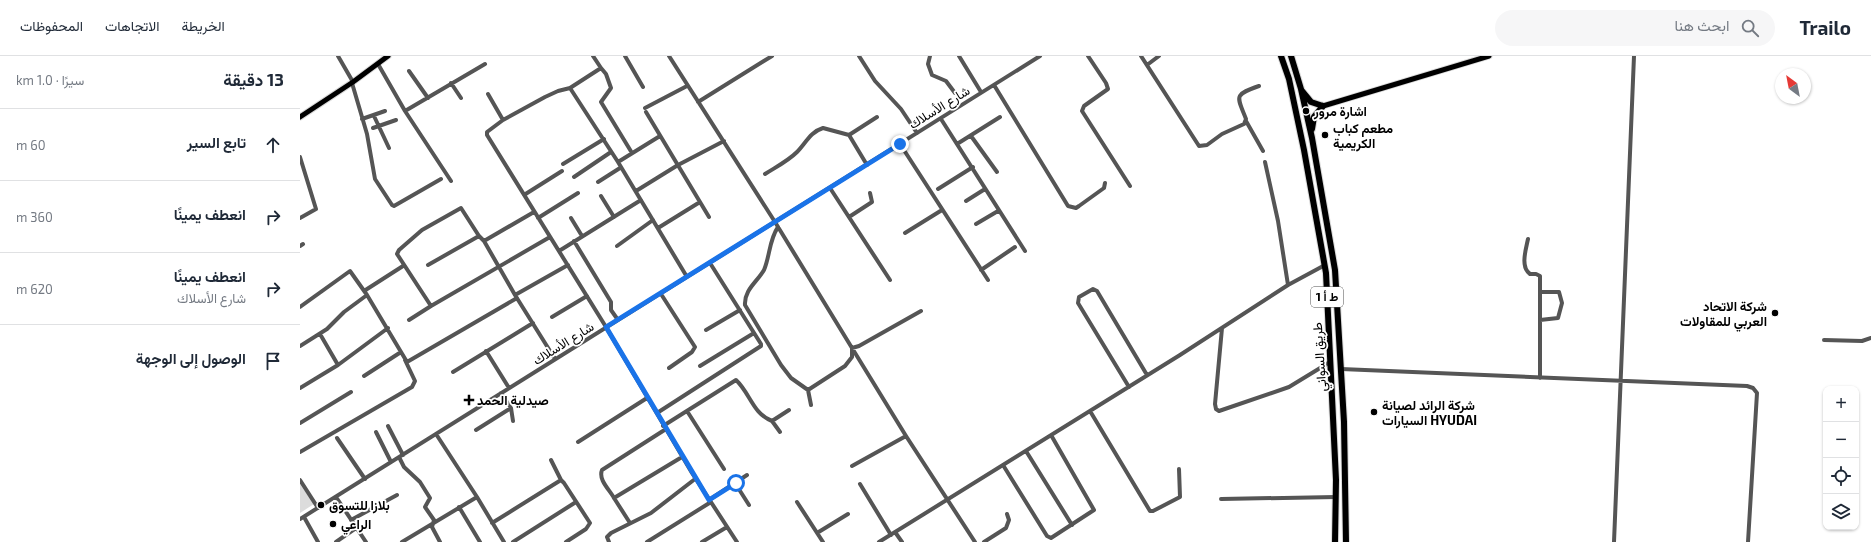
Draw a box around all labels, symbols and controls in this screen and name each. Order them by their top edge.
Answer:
search box [1495,10,1775,46]
text: ابحث هنا [1675,16,1729,34]
text: Trailo [1799,16,1851,39]
text: المحفوظات [20,17,83,34]
text: الاتجاهات [105,17,159,34]
text: الخريطة [181,17,225,34]
icon: search [1739,17,1761,39]
north arrow [1775,68,1811,104]
text: 13 دقيقة [223,69,284,89]
text: سيرًا · 1.0 km [16,72,84,88]
street label: شارع الأسلاك [906,82,974,134]
place label: اشارة مرور [1313,103,1367,120]
marker: اشارة مرور [1301,106,1311,116]
place label: مطعم كباب الكريمية [1333,120,1393,152]
marker: مطعم كباب الكريمية [1320,130,1330,140]
text: تابع السير [187,133,246,151]
icon: ahead [262,134,284,156]
route end [891,135,909,153]
text: 60 m [16,137,46,153]
text: انعطف يمينًا [174,205,246,223]
icon: right [262,206,284,228]
text: 360 m [16,209,53,225]
text: انعطف يمينًا [174,267,246,285]
icon: right [262,278,284,300]
text: 620 m [16,281,53,297]
road number: ط أ 1 [1311,287,1343,307]
text: شارع الأسلاك [177,290,246,306]
place label: شركة الاتحاد العربي للمقاولات [1680,298,1767,332]
marker: شركة الاتحاد العربي للمقاولات [1770,308,1780,318]
street label: شارع الأسلاك [530,318,598,370]
street label: طريق السواني [1309,322,1332,392]
text: الوصول إلى الوجهة [136,349,246,367]
icon: arrive [262,350,284,372]
map controls [1823,386,1859,530]
button: + [1823,386,1859,422]
place label: صيدلية الحمد [477,392,549,408]
marker: صيدلية الحمد [464,395,474,405]
place label: شركة الرائد لصيانة السيارات HYUDAI [1382,397,1477,429]
marker: شركة الرائد لصيانة السيارات HYUDAI [1369,407,1379,417]
button: − [1823,422,1859,458]
button: locate [1823,458,1859,494]
route start [727,474,745,492]
button: layers [1823,494,1859,530]
place label: بلازا للتسوق [329,497,390,514]
marker: بلازا للتسوق [316,500,326,510]
place label: الراعي [341,516,371,535]
marker: الراعي [328,519,338,529]

